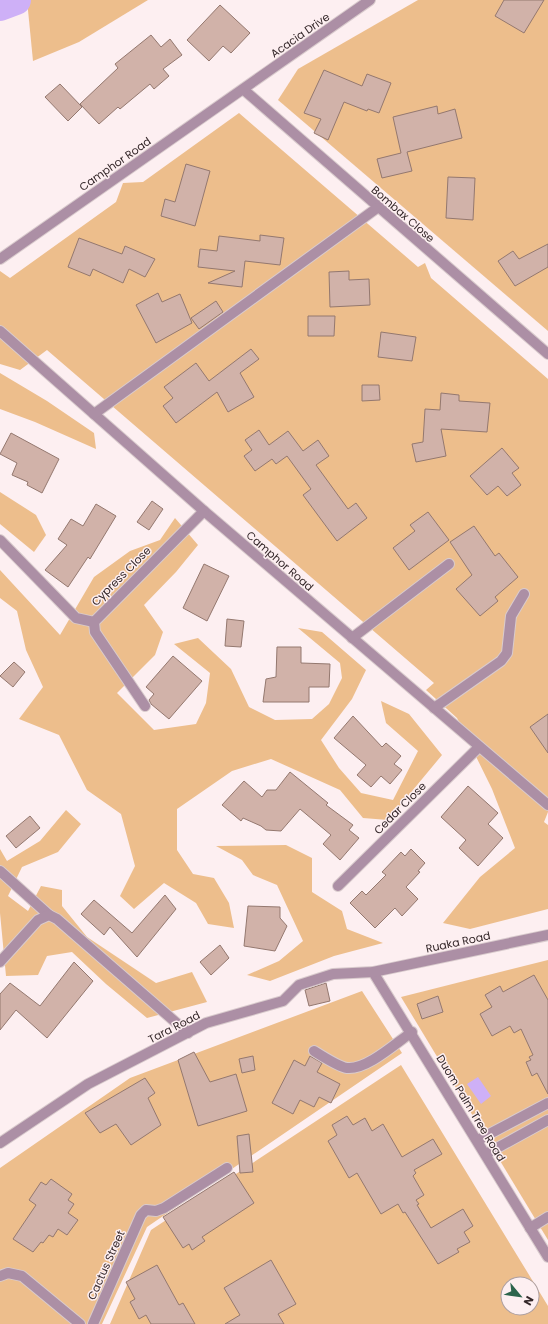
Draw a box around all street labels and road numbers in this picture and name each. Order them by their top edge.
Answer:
street label: Acacia Drive [267,9,333,61]
street label: Camphor Road [76,133,154,195]
street label: Bombax Close [368,182,438,246]
street label: Camphor Road [243,527,317,595]
street label: Cypress Close [88,543,154,609]
street label: Cedar Close [370,778,430,838]
street label: Ruaka Road [424,927,492,957]
street label: Tara Road [145,1007,203,1047]
street label: Duom Palm Tree Road [433,1052,509,1164]
street label: Cactus Street [84,1228,128,1302]

